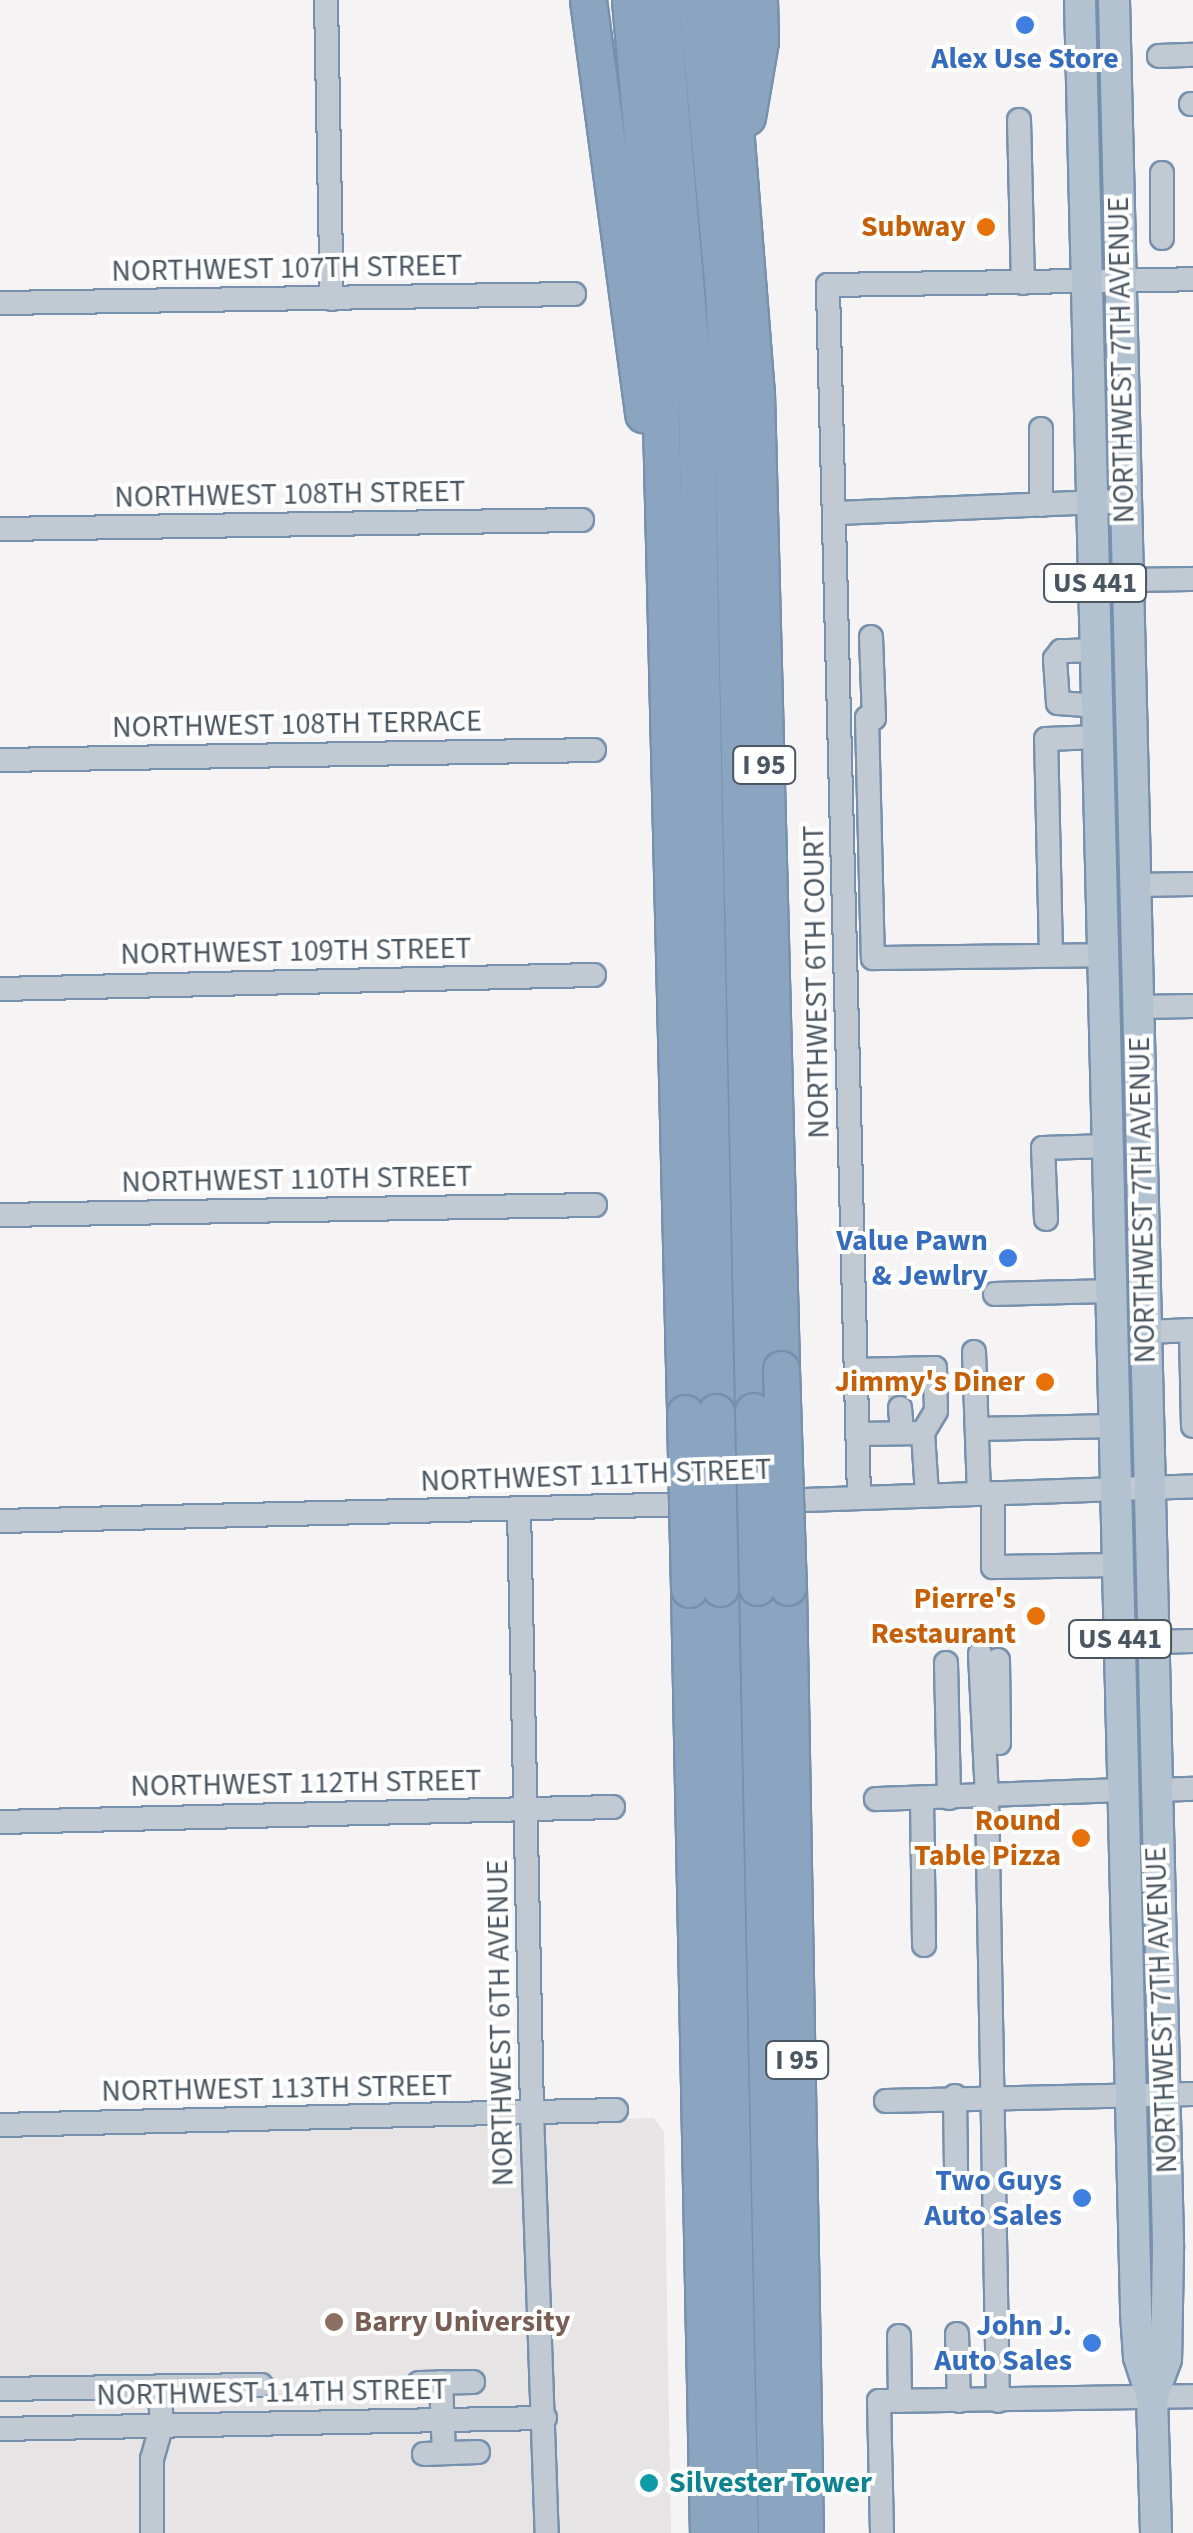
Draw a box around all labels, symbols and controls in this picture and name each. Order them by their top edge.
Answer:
marker: Alex Use Store [1014,14,1036,36]
place label: Alex Use Store [931,41,1119,77]
street label: NORTHWEST 7TH AVENUE [1101,196,1143,524]
place label: Subway [861,209,966,245]
marker: Subway [975,216,997,238]
street label: NORTHWEST 107TH STREET [111,248,463,290]
street label: NORTHWEST 108TH STREET [114,474,466,516]
road number: US 441 [1042,560,1148,606]
street label: NORTHWEST 108TH TERRACE [112,704,482,746]
road number: I 95 [732,742,796,788]
street label: NORTHWEST 6TH COURT [796,825,838,1139]
street label: NORTHWEST 109TH STREET [120,931,472,973]
street label: NORTHWEST 7TH AVENUE [1122,1036,1164,1364]
street label: NORTHWEST 110TH STREET [121,1159,473,1201]
place label: Value Pawn & Jewlry [836,1223,988,1294]
marker: Value Pawn & Jewlry [997,1247,1019,1269]
place label: Jimmy's Diner [835,1364,1025,1400]
marker: Jimmy's Diner [1034,1371,1056,1393]
street label: NORTHWEST 111TH STREET [420,1452,772,1500]
place label: Pierre's Restaurant [870,1581,1016,1652]
marker: Pierre's Restaurant [1025,1605,1047,1627]
road number: US 441 [1068,1616,1172,1662]
street label: NORTHWEST 112TH STREET [130,1763,482,1805]
place label: Round Table Pizza [914,1803,1061,1874]
marker: Round Table Pizza [1070,1827,1092,1849]
street label: NORTHWEST 7TH AVENUE [1138,1846,1186,2174]
street label: NORTHWEST 6TH AVENUE [480,1859,522,2187]
road number: I 95 [764,2037,830,2083]
street label: NORTHWEST 113TH STREET [101,2068,453,2110]
place label: Two Guys Auto Sales [924,2163,1062,2234]
marker: Two Guys Auto Sales [1071,2187,1093,2209]
place label: Barry University [354,2304,570,2340]
place label: John J. Auto Sales [934,2308,1072,2378]
marker: Barry University [323,2311,345,2333]
marker: John J. Auto Sales [1081,2332,1103,2354]
street label: NORTHWEST 114TH STREET [96,2372,448,2414]
place label: Silvester Tower [669,2465,872,2501]
marker: Silvester Tower [638,2472,660,2494]

